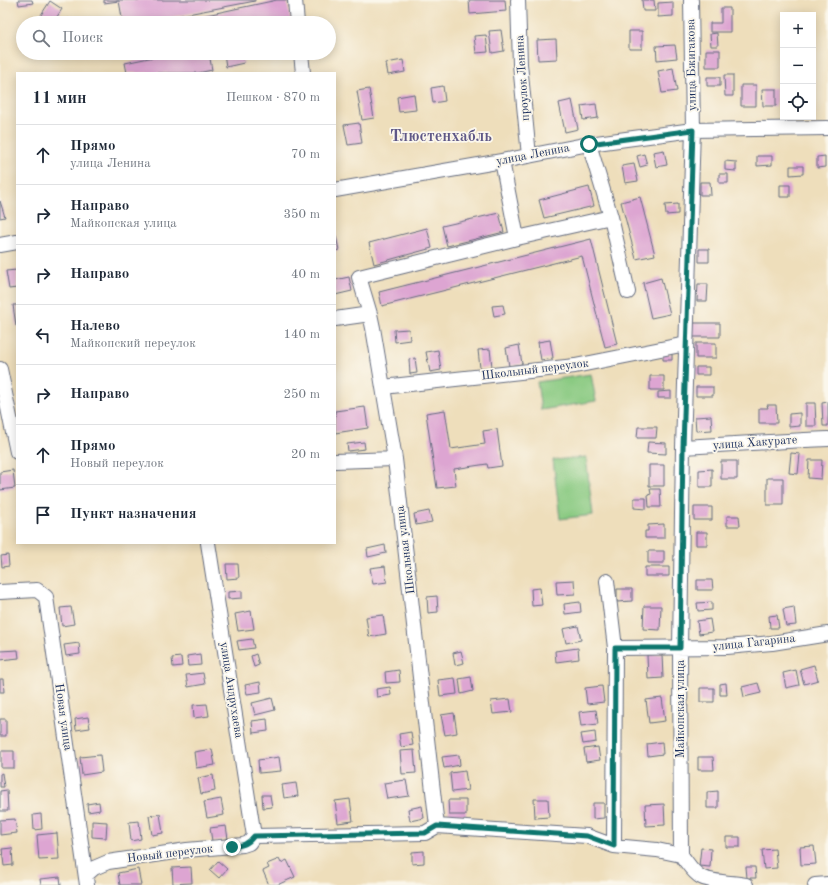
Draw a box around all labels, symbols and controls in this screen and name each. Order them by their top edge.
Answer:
map controls [780,12,816,120]
button: + [780,12,816,48]
search box [16,16,336,60]
street label: улица Бжигакова [685,19,699,111]
icon: search [30,27,52,49]
text: Поиск [62,31,103,46]
street label: проулок Ленина [514,35,532,121]
button: − [780,48,816,84]
button: locate [780,84,816,120]
text: 11 мин [32,90,87,107]
text: Пешком · 870 m [226,91,320,104]
district label: Тлюстенхабль [390,129,492,145]
route start [580,135,598,153]
text: Прямо [70,139,116,154]
street label: улица Ленина [495,142,571,168]
icon: ahead [32,144,54,166]
text: 70 m [291,148,320,161]
text: улица Ленина [70,157,151,170]
text: Направо [70,199,129,214]
icon: right [32,204,54,226]
text: 350 m [283,208,320,221]
text: Майкопская улица [70,217,177,230]
icon: right [32,264,54,286]
text: Направо [70,267,129,282]
text: 40 m [291,268,320,281]
text: Налево [70,319,120,334]
icon: left [32,324,54,346]
text: 140 m [283,328,320,341]
text: Майкопский переулок [70,337,196,350]
street label: Школьный переулок [481,357,589,383]
icon: right [32,384,54,406]
text: Направо [70,387,129,402]
text: 250 m [283,388,320,401]
street label: улица Хакурате [712,434,798,452]
text: Прямо [70,439,116,454]
icon: ahead [32,444,54,466]
text: 20 m [291,448,320,461]
text: Новый переулок [70,457,164,470]
icon: arrive [32,504,54,526]
street label: Школьная улица [395,505,417,595]
text: Пункт назначения [70,507,197,522]
street label: улица Гагарина [712,633,796,653]
street label: улица Андрухаева [217,641,245,739]
street label: Майкопская улица [675,660,687,758]
street label: Новая улица [52,683,74,751]
route end [223,838,241,856]
street label: Новый переулок [126,843,214,865]

